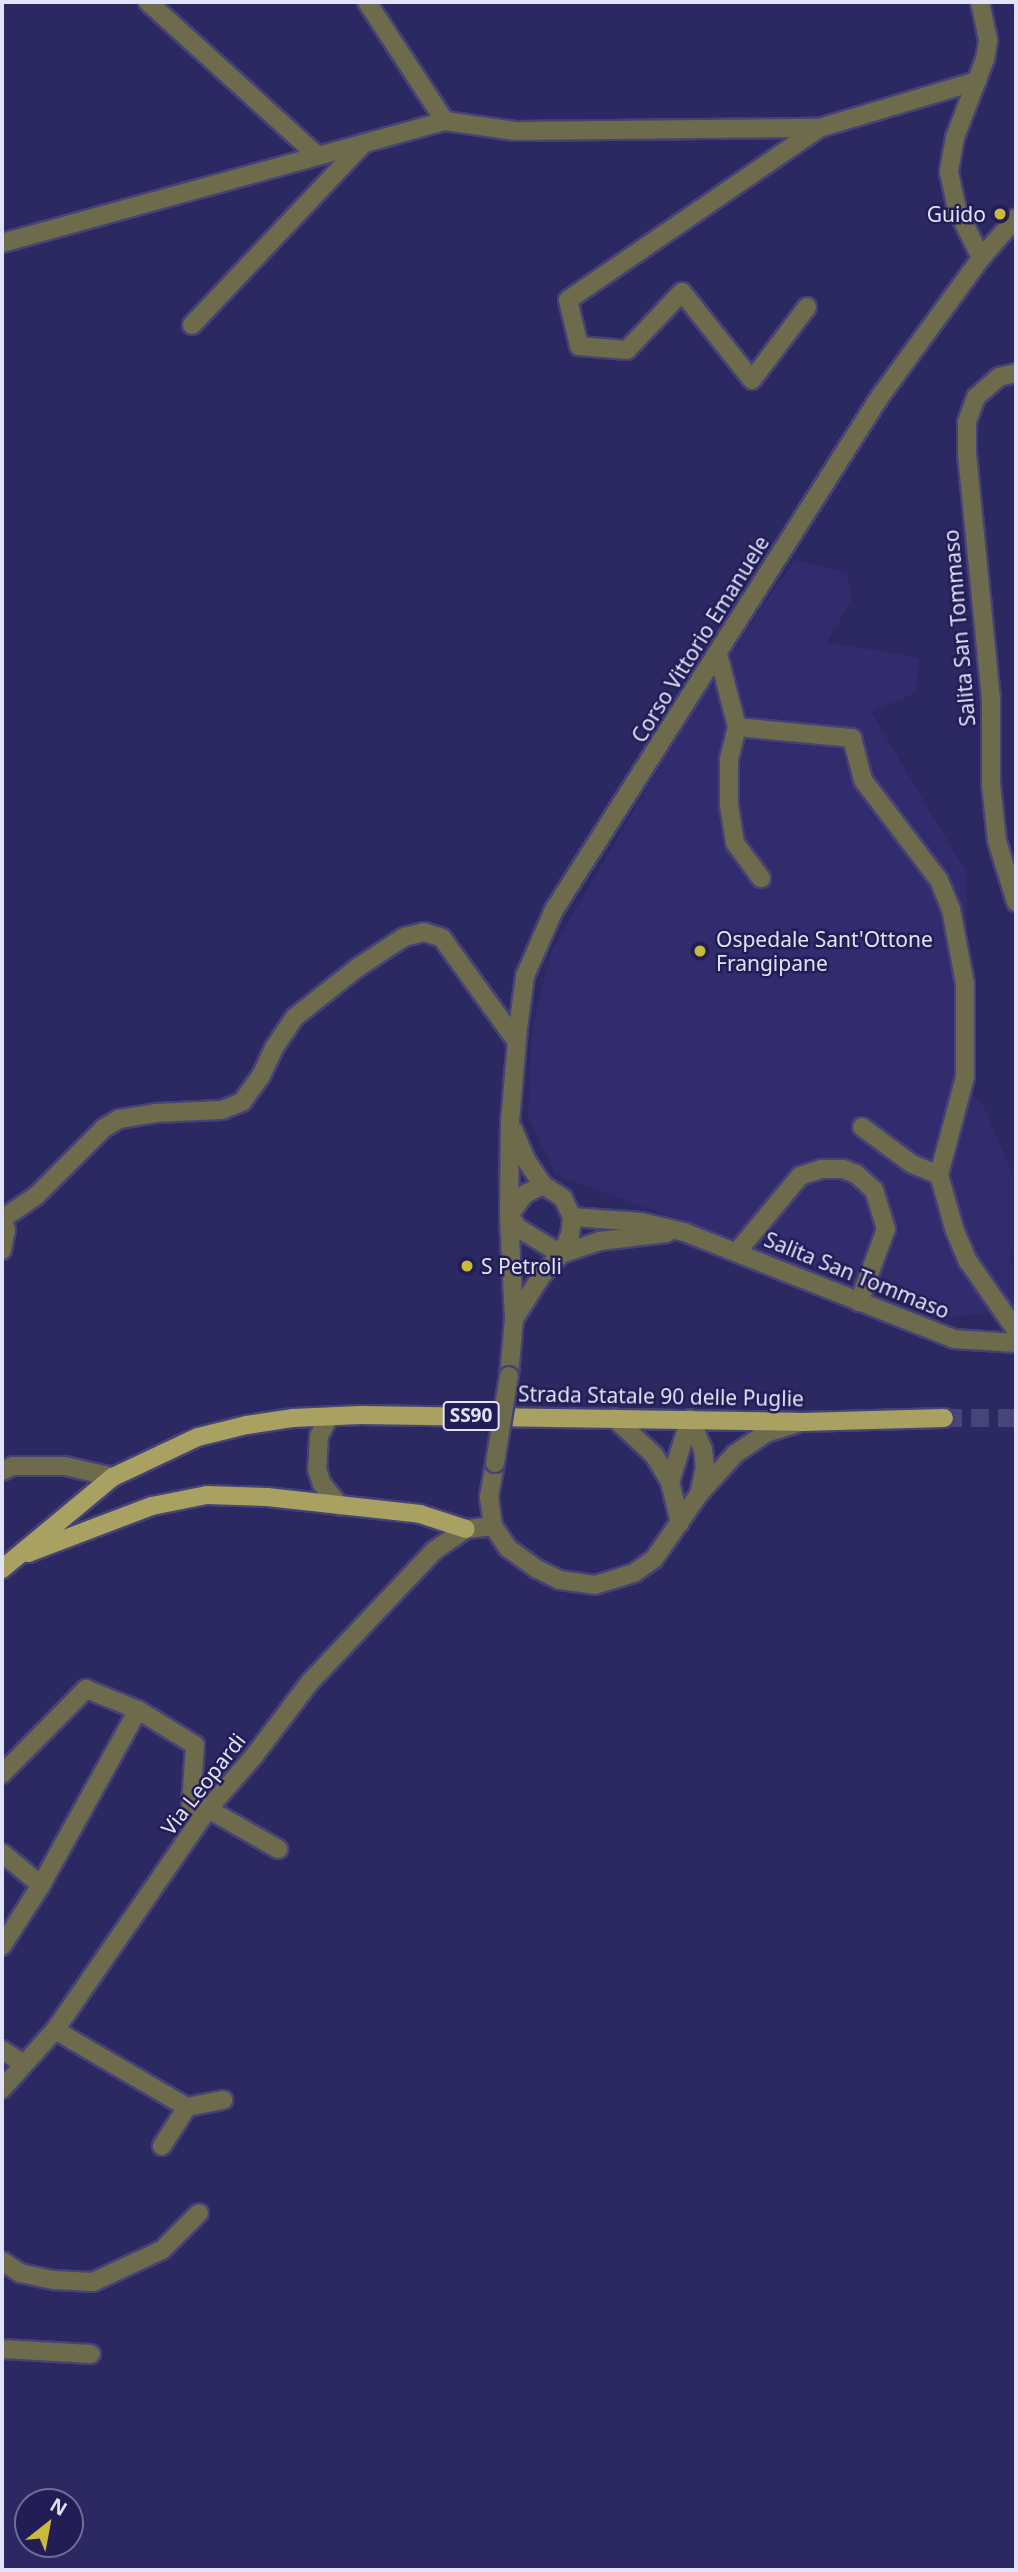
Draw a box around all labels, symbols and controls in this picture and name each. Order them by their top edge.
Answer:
place label: Guido [927,201,986,227]
marker: Guido [992,206,1008,222]
street label: Salita San Tommaso [938,529,980,727]
street label: Corso Vittorio Emanuele [626,531,774,747]
place label: Ospedale Sant'Ottone Frangipane [716,926,933,976]
marker: Ospedale Sant'Ottone Frangipane [690,941,710,961]
street label: Salita San Tommaso [761,1226,953,1324]
place label: S Petroli [481,1253,562,1279]
marker: S Petroli [459,1258,475,1274]
street label: Strada Statale 90 delle Puglie [518,1381,804,1411]
road number: SS90 [441,1400,501,1432]
street label: Via Leopardi [155,1728,251,1840]
north arrow [14,2488,84,2558]
text: N [45,2492,72,2522]

